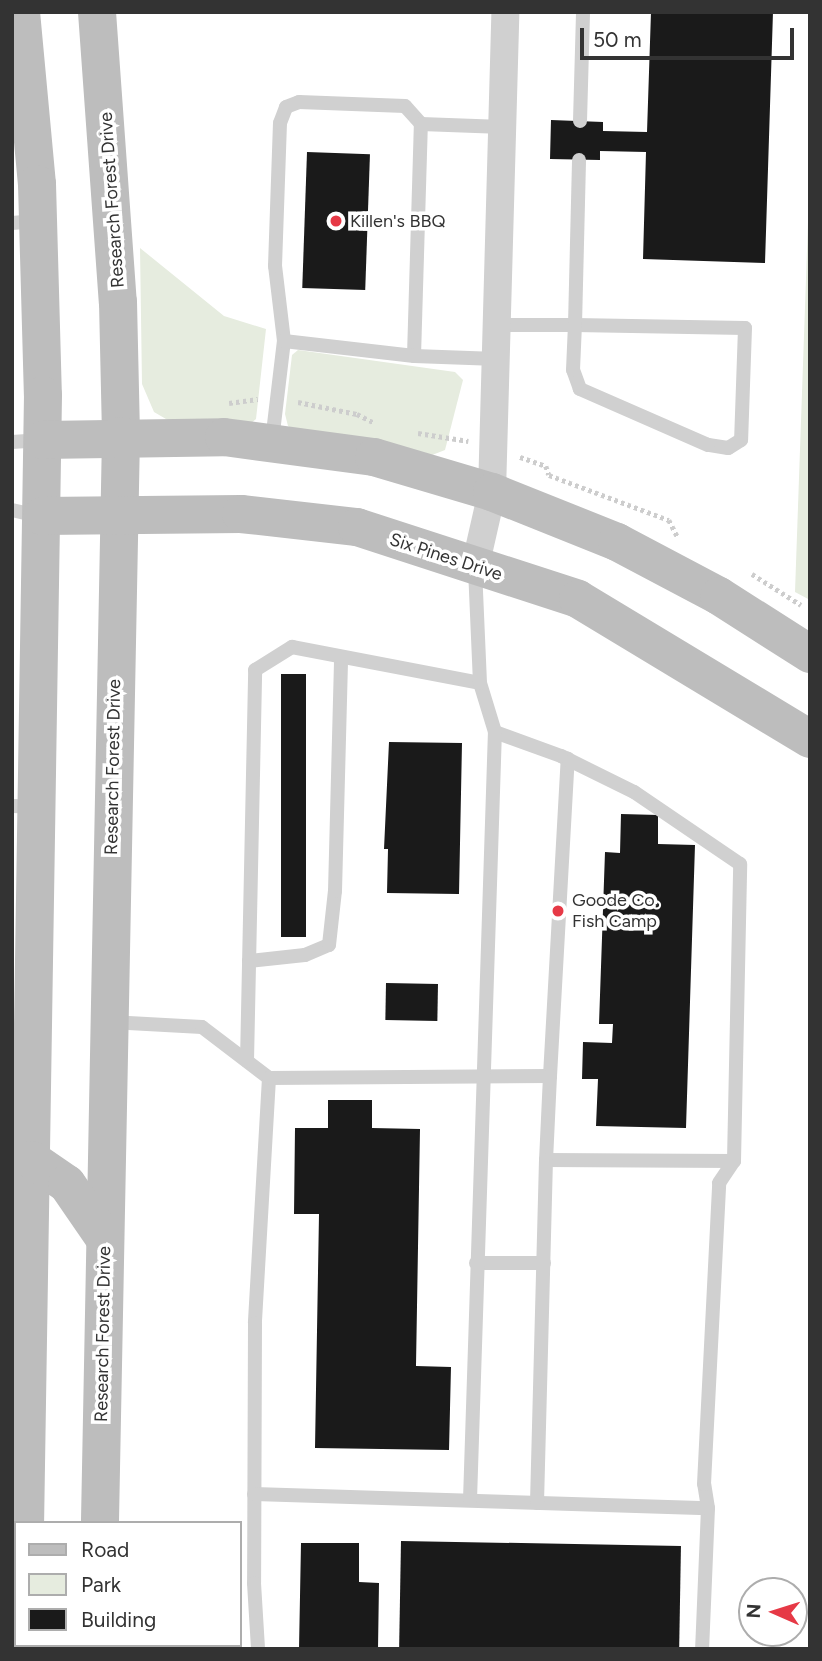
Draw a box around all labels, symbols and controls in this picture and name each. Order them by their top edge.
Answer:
scale bar [584,14,798,58]
text: 50 m [593,27,642,52]
street label: Research Forest Drive [95,111,129,289]
place label: Killen's BBQ [350,210,445,232]
marker: Killen's BBQ [328,213,344,229]
street label: Six Pines Drive [387,529,505,585]
street label: Research Forest Drive [101,679,125,855]
place label: Goode Co. Fish Camp [572,890,659,932]
marker: Goode Co. Fish Camp [550,903,566,919]
street label: Research Forest Drive [91,1246,115,1422]
legend [14,1521,242,1647]
text: Road [81,1537,129,1562]
text: Park [81,1572,121,1597]
north arrow [738,1577,808,1647]
text: N [742,1603,765,1619]
text: Building [81,1607,156,1632]

